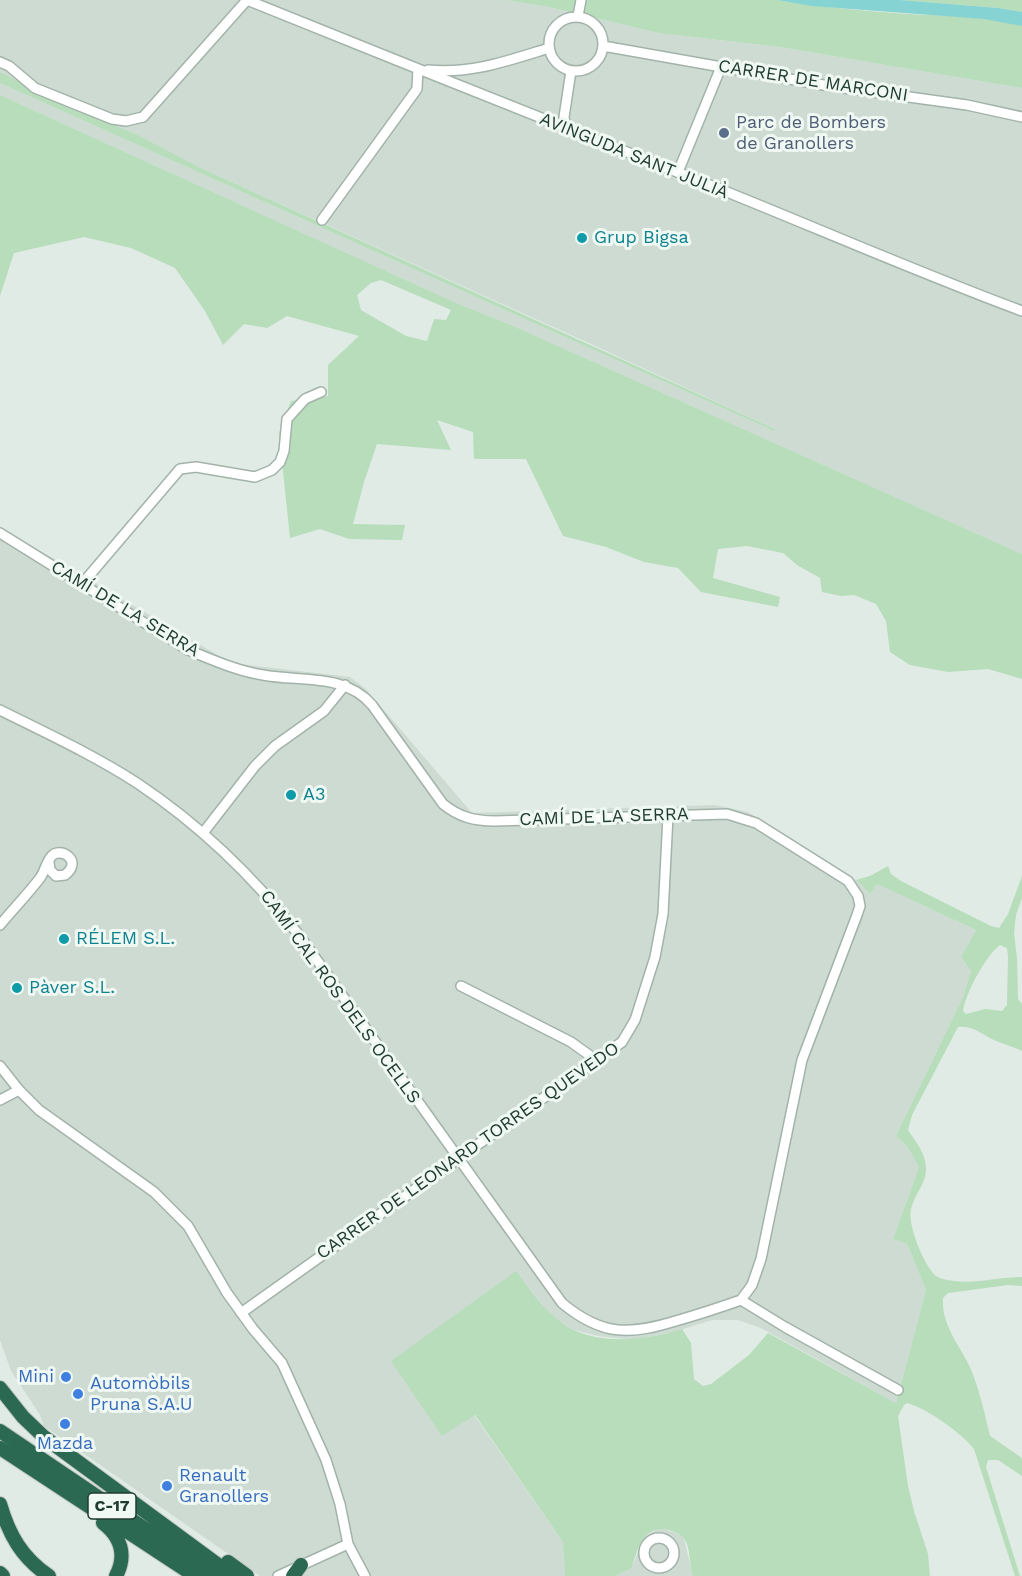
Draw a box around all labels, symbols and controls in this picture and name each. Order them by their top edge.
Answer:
street label: CARRER DE MARCONI [717,55,909,107]
street label: AVINGUDA SANT JULIÀ [536,108,732,204]
place label: Parc de Bombers de Granollers [736,112,886,154]
marker: Parc de Bombers de Granollers [717,126,731,140]
place label: Grup Bigsa [594,227,689,249]
marker: Grup Bigsa [575,231,589,245]
street label: CAMÍ DE LA SERRA [47,556,203,662]
place label: A3 [303,784,325,806]
marker: A3 [284,788,298,802]
street label: CAMÍ DE LA SERRA [519,803,689,831]
street label: CAMÍ CAL ROS DELS OCELLS [255,886,425,1108]
place label: RÉLEM S.L. [76,928,175,950]
marker: RÉLEM S.L. [57,932,71,946]
place label: Pàver S.L. [29,977,115,999]
marker: Pàver S.L. [10,981,24,995]
street label: CARRER DE LEONARD TORRES QUEVEDO [313,1038,623,1264]
place label: Mini [18,1366,54,1388]
marker: Mini [59,1370,73,1384]
place label: Automòbils Pruna S.A.U [90,1373,193,1416]
marker: Automòbils Pruna S.A.U [71,1387,85,1401]
marker: Mazda [58,1417,72,1431]
place label: Mazda [37,1433,93,1455]
place label: Renault Granollers [179,1465,269,1508]
marker: Renault Granollers [160,1479,174,1493]
road number: C-17 [88,1493,136,1519]

